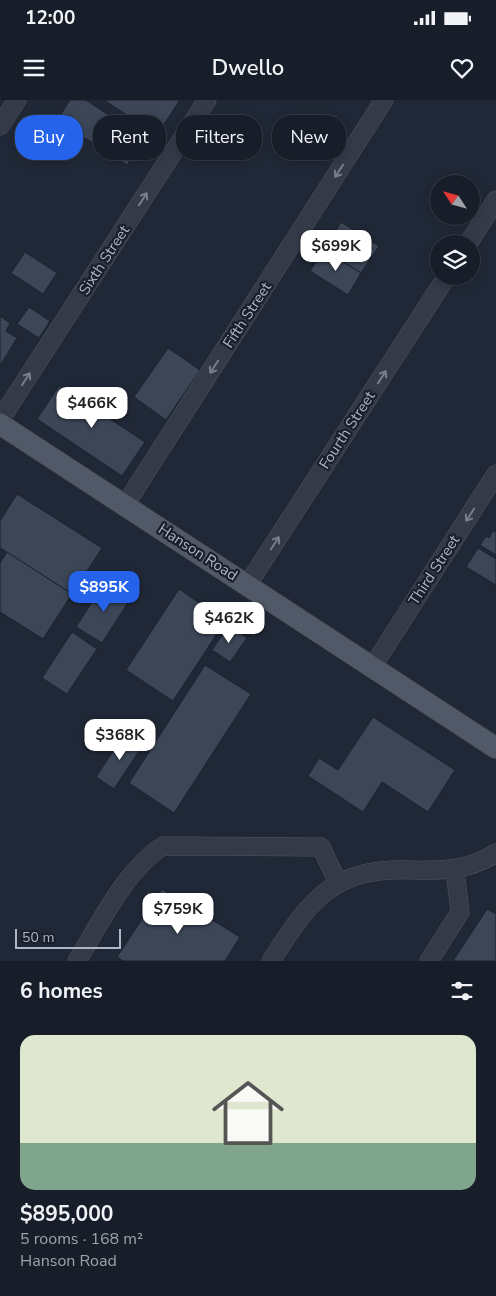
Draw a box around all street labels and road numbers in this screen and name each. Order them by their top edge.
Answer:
street label: Sixth Street [74,221,134,299]
street label: Fifth Street [218,278,276,352]
street label: Fourth Street [314,387,380,473]
street label: Hanson Road [155,519,241,585]
street label: Third Street [404,530,465,609]

